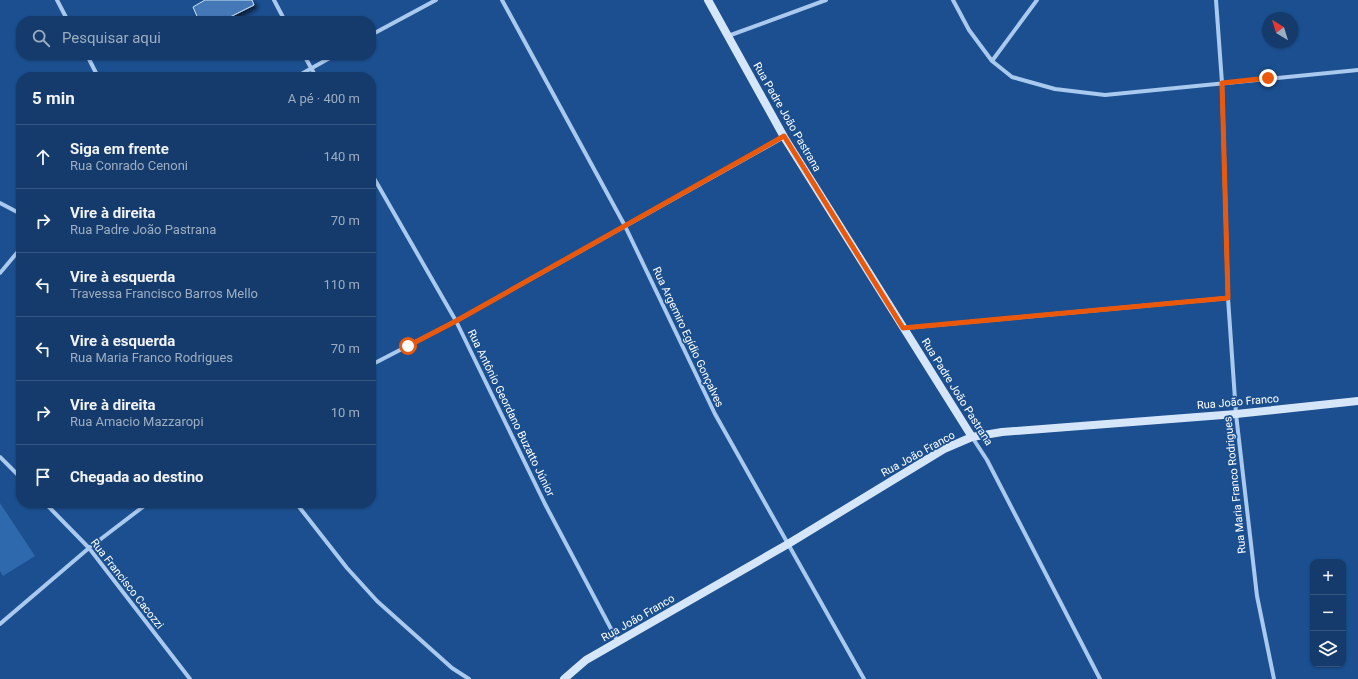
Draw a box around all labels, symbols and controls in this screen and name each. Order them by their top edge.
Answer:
north arrow [1262,12,1298,48]
search box [16,16,376,60]
icon: search [30,27,52,49]
text: Pesquisar aqui [62,29,161,47]
street label: Rua Padre João Pastrana [750,60,824,174]
route end [1259,69,1277,87]
text: 5 min [32,88,75,108]
text: A pé · 400 m [288,91,360,106]
text: Siga em frente [70,140,169,158]
icon: ahead [32,146,54,168]
text: 140 m [323,149,360,164]
text: Rua Conrado Cenoni [70,158,188,173]
text: Vire à direita [70,204,156,222]
icon: right [32,210,54,232]
text: 70 m [331,213,360,228]
text: Rua Padre João Pastrana [70,222,216,237]
street label: Rua Argemiro Egídio Gonçalves [650,265,726,409]
text: Vire à esquerda [70,268,175,286]
icon: left [32,274,54,296]
text: 110 m [323,277,360,292]
text: Travessa Francisco Barros Mello [70,286,258,301]
street label: Rua Antônio Geordano Buzatto Júnior [465,327,557,499]
text: Vire à esquerda [70,332,175,350]
street label: Rua Padre João Pastrana [919,336,995,448]
route start [399,337,417,355]
icon: left [32,338,54,360]
text: 70 m [331,341,360,356]
text: Rua Maria Franco Rodrigues [70,350,233,365]
street label: Rua João Franco [1196,392,1280,412]
text: Vire à direita [70,396,156,414]
icon: right [32,402,54,424]
text: 10 m [331,405,360,420]
text: Rua Amacio Mazzaropi [70,414,204,429]
street label: Rua Maria Franco Rodrigues [1221,415,1249,554]
street label: Rua João Franco [879,428,957,480]
icon: arrive [32,466,54,488]
text: Chegada ao destino [70,468,204,486]
street label: Rua Francisco Cacozzi [88,536,166,632]
map controls [1310,559,1346,667]
button: + [1310,559,1346,595]
street label: Rua João Franco [599,592,677,644]
button: − [1310,595,1346,631]
button: layers [1310,631,1346,667]

